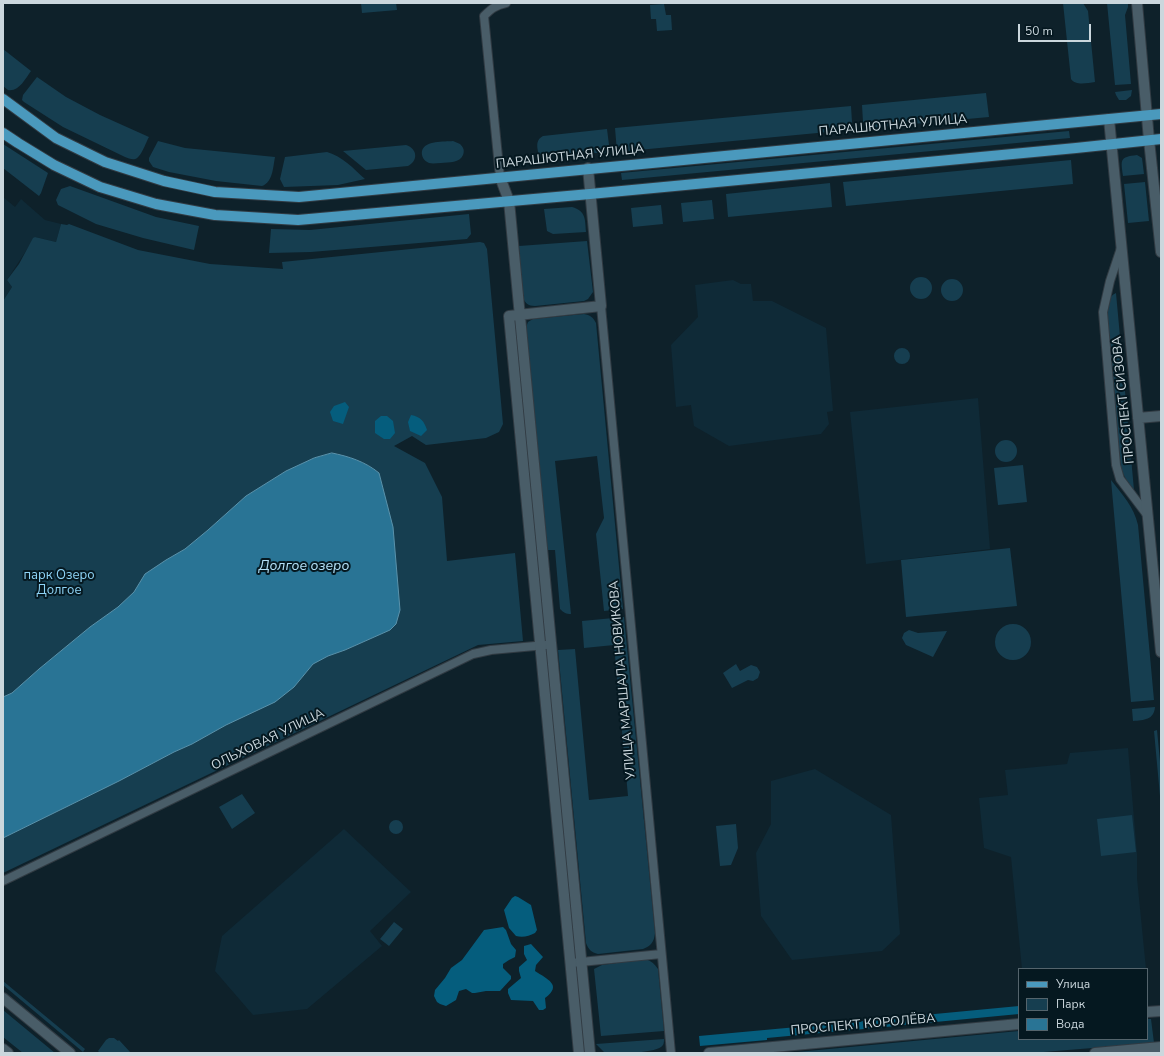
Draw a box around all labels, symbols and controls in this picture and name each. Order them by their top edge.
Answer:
scale bar [1020,16,1093,42]
text: 50 m [1025,23,1053,39]
street label: ПАРАШЮТНАЯ УЛИЦА [818,112,968,140]
street label: ПАРАШЮТНАЯ УЛИЦА [495,141,645,173]
street label: ПРОСПЕКТ СИЗОВА [1110,335,1138,465]
water label: Долгое озеро [259,559,349,575]
park label: парк Озеро Долгое [23,568,95,599]
street label: УЛИЦА МАРШАЛА НОВИКОВА [607,580,639,780]
street label: ОЛЬХОВАЯ УЛИЦА [209,706,327,774]
legend [1018,968,1148,1040]
text: Улица [1056,976,1090,992]
text: Парк [1056,996,1085,1012]
street label: ПРОСПЕКТ КОРОЛЁВА [790,1011,936,1039]
text: Вода [1056,1016,1084,1032]

